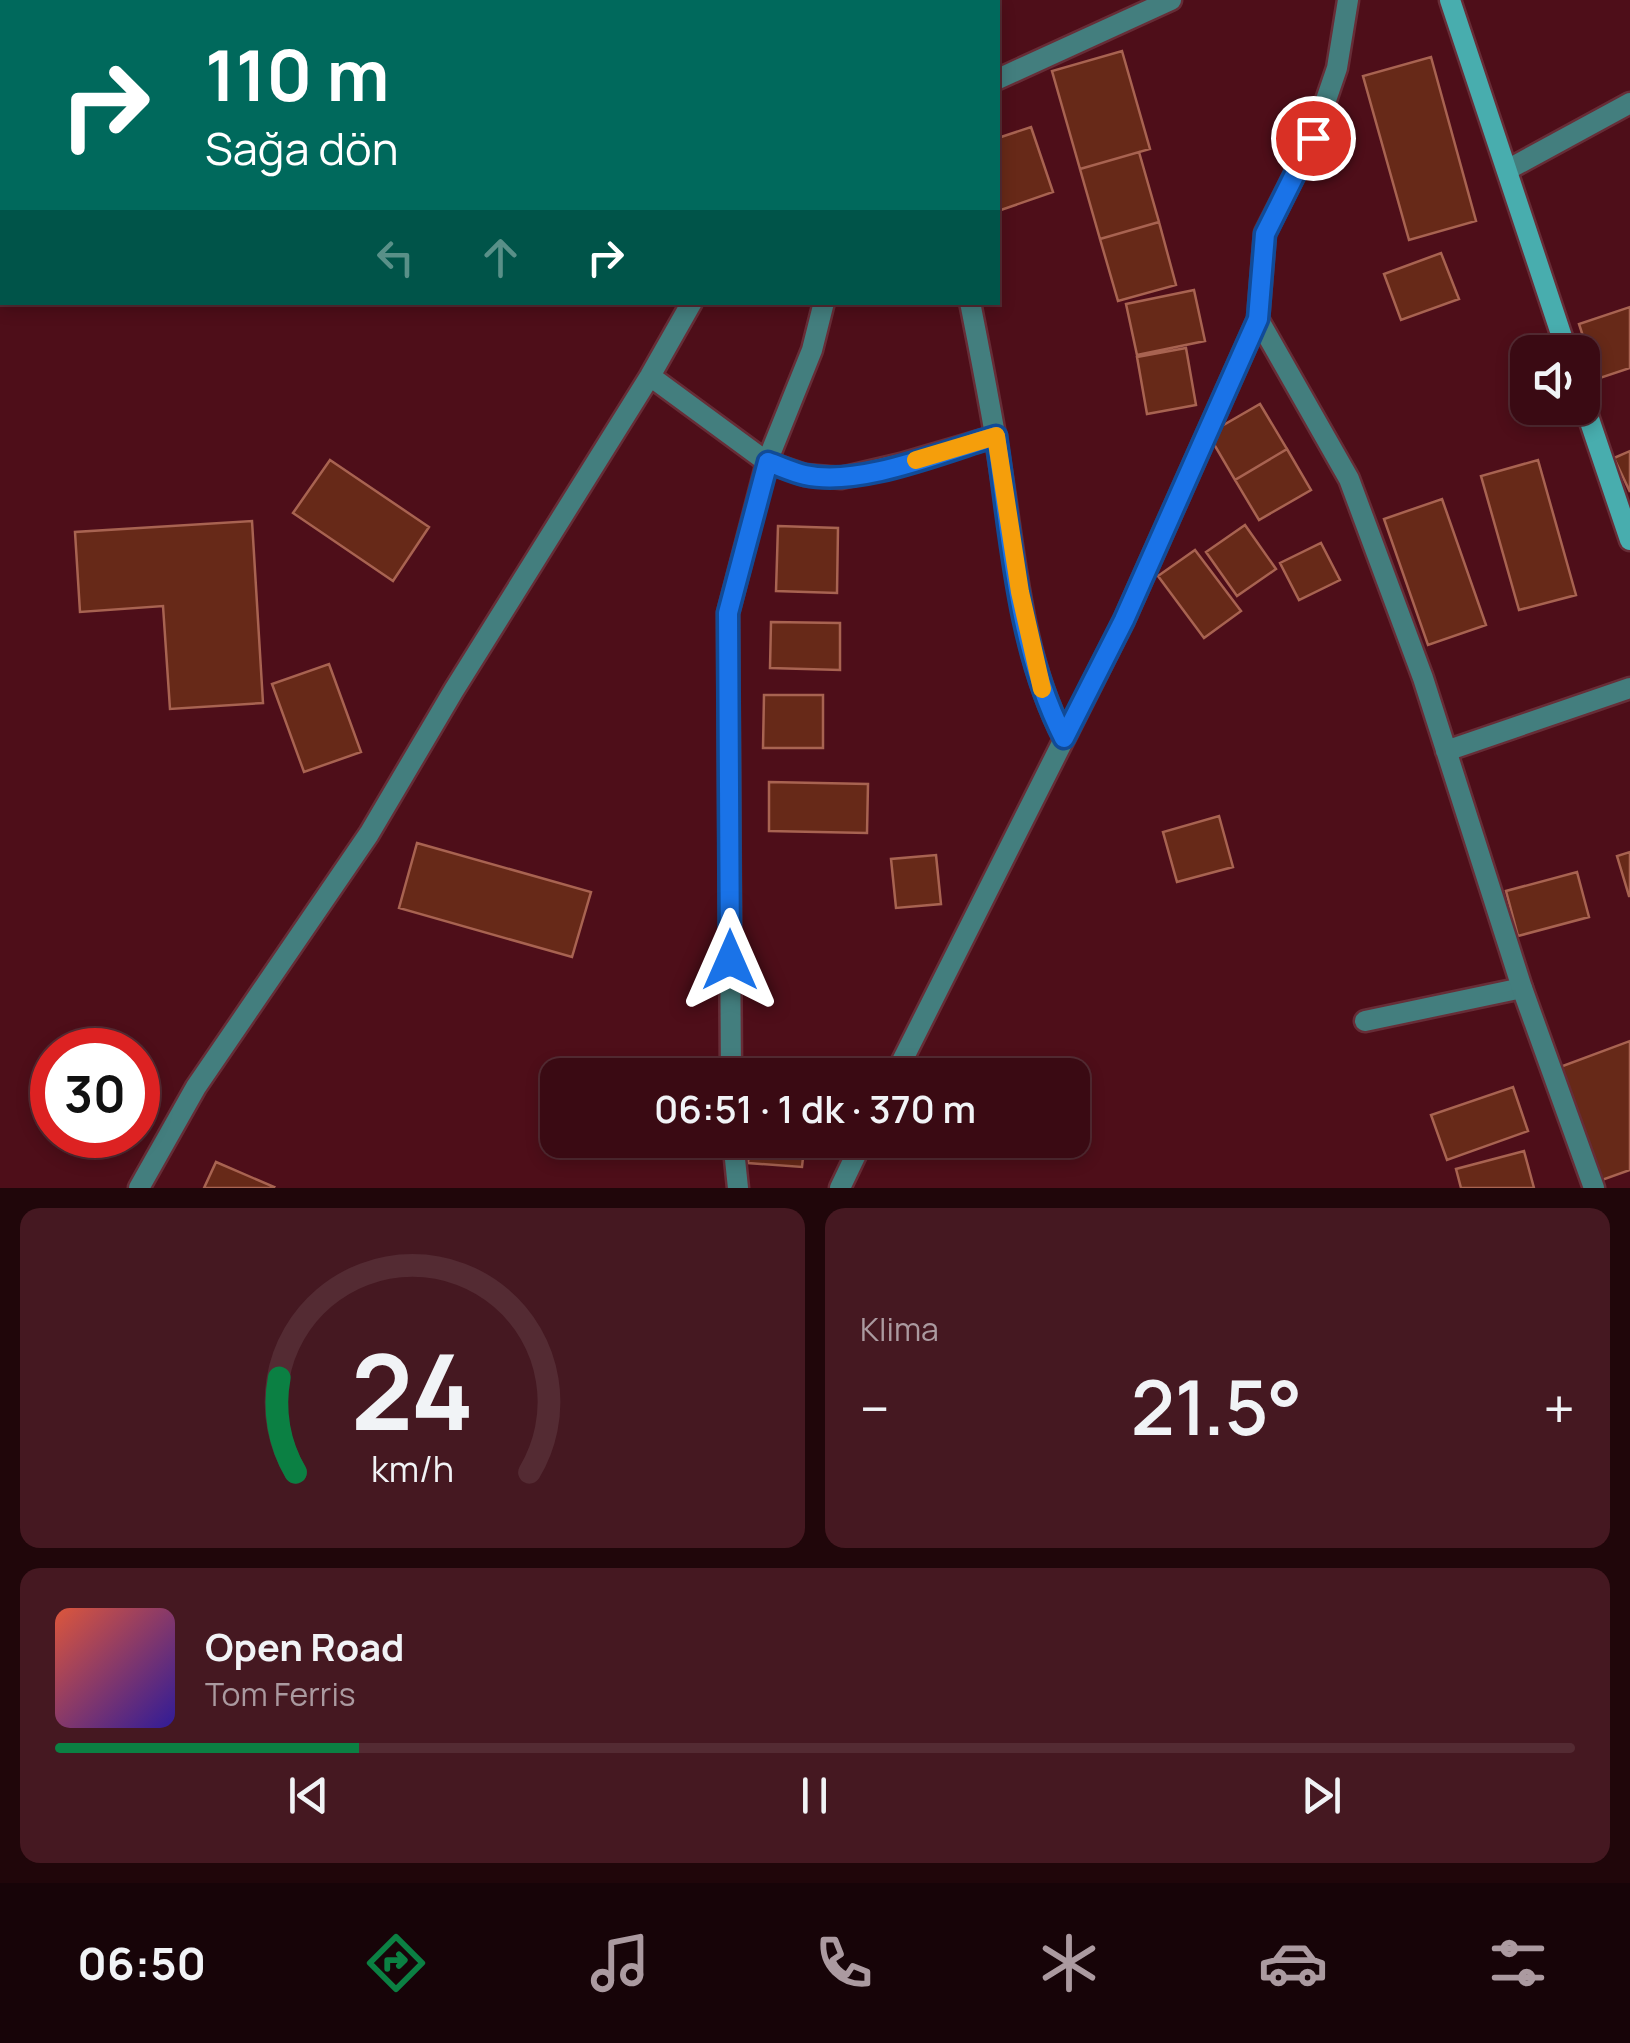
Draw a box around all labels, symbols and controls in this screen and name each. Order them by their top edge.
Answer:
text: 110 m [205,26,389,122]
icon: right [40,40,170,170]
pin [1271,96,1356,181]
icon: arrive [1286,111,1341,166]
text: Sağa dön [205,117,398,179]
icon: left [368,230,423,285]
icon: ahead [473,230,528,285]
icon: right [578,230,633,285]
map controls [1510,335,1600,425]
button: sound [1510,335,1600,425]
position arrow [678,908,782,1012]
speed limit sign: 30 [30,1028,160,1158]
text: 06:51 · 1 dk · 370 m [654,1082,976,1134]
text: Klima [860,1307,939,1351]
text: 24 [351,1319,474,1461]
text: 21.5° [1131,1355,1302,1458]
text: − [860,1370,890,1446]
text: + [1543,1370,1575,1446]
text: km/h [371,1444,454,1493]
text: Open Road [205,1620,404,1672]
text: Tom Ferris [205,1672,356,1716]
icon: previous [281,1768,336,1823]
icon: pause [787,1768,842,1823]
icon: next [1294,1768,1349,1823]
icon: directions [361,1928,431,1998]
icon: music [585,1928,655,1998]
icon: phone [809,1928,879,1998]
icon: climate [1034,1928,1104,1998]
icon: car [1258,1928,1328,1998]
icon: filters [1483,1928,1553,1998]
text: 06:50 [77,1932,206,1994]

